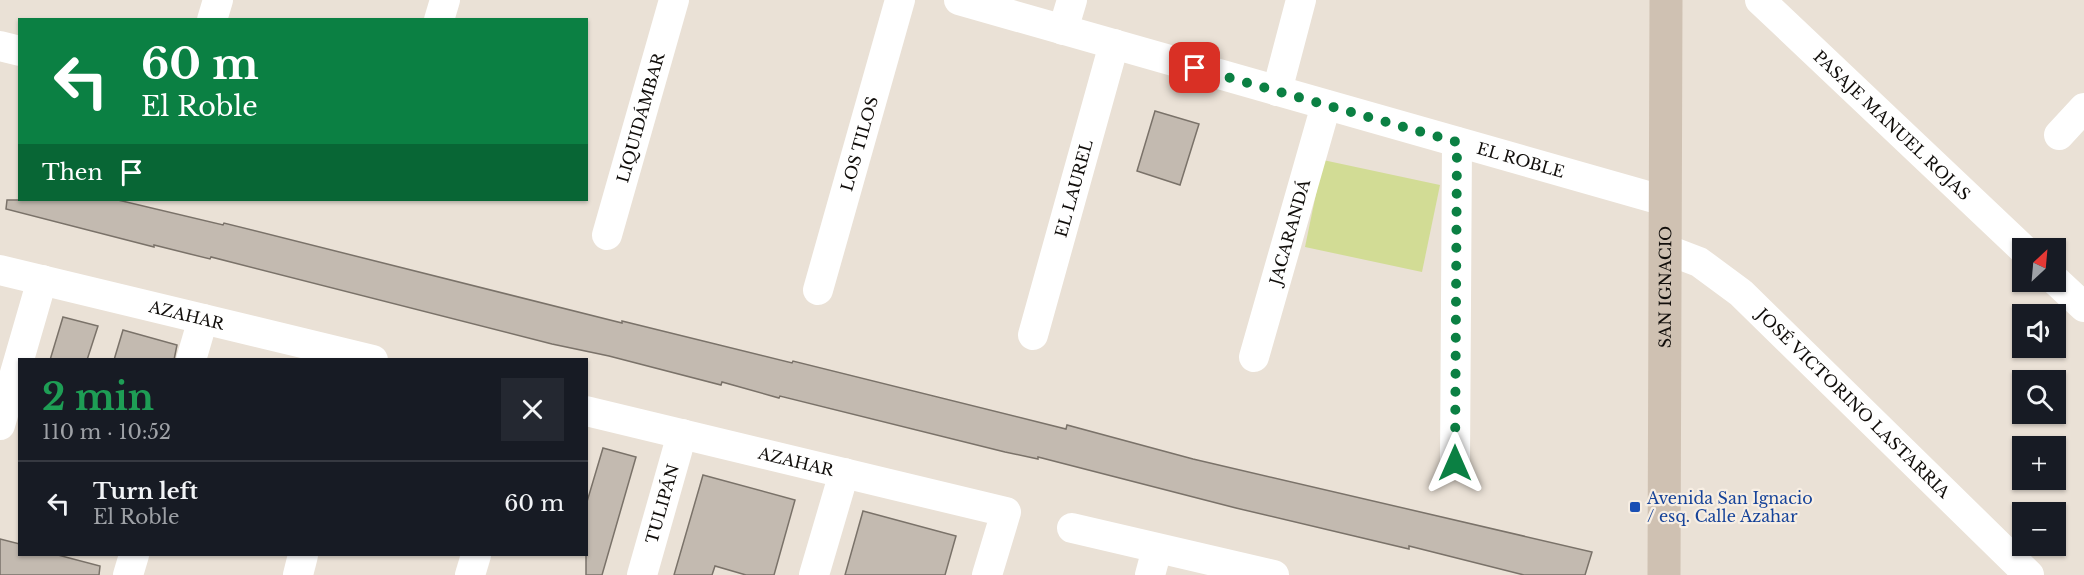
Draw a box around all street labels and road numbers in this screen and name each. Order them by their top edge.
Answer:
street label: PASAJE MANUEL ROJAS [1809,46,1975,204]
street label: LIQUIDÁMBAR [612,49,669,185]
street label: LOS TILOS [836,94,882,193]
street label: EL LAUREL [1051,137,1097,240]
street label: EL ROBLE [1475,138,1567,182]
street label: JACARANDÁ [1265,176,1314,289]
street label: SAN IGNACIO [1655,226,1675,348]
street label: AZAHAR [146,296,228,334]
street label: JOSÉ VICTORINO LASTARRIA [1751,303,1955,503]
street label: AZAHAR [755,443,837,481]
street label: TULIPÁN [641,462,683,546]

